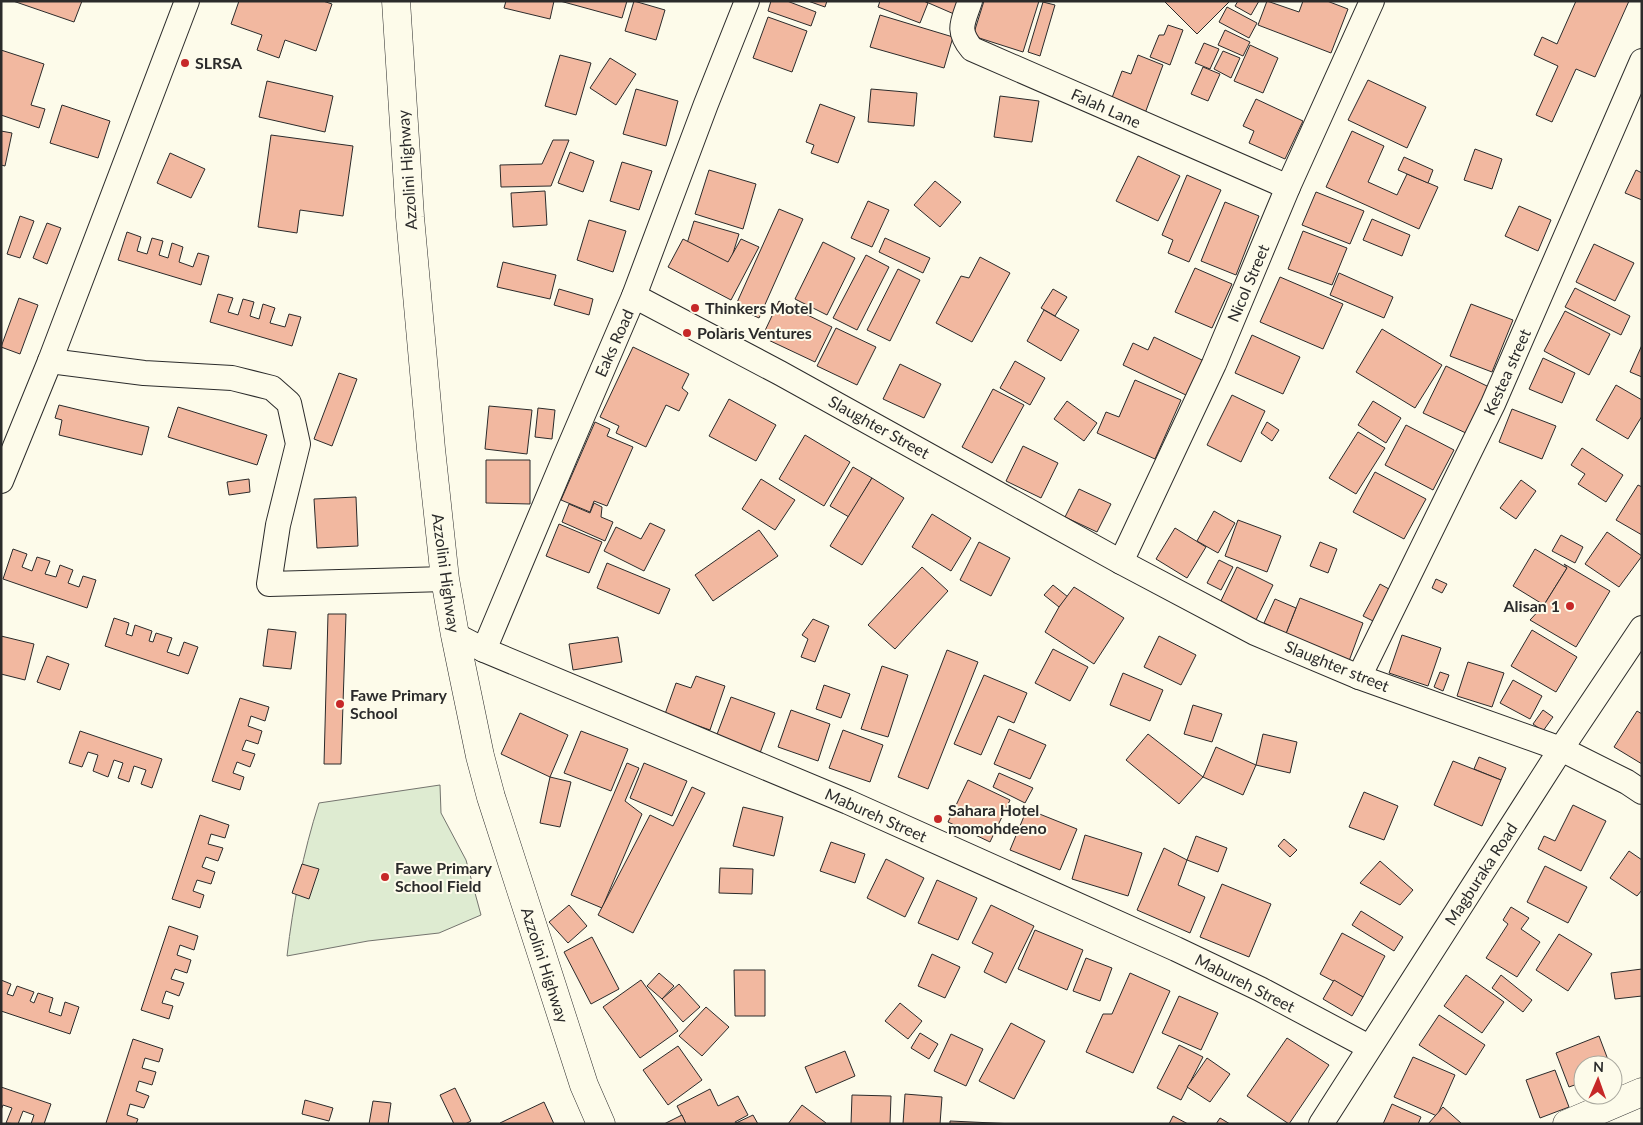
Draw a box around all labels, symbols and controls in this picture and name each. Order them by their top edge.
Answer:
place label: SLRSA [195,53,243,72]
marker: SLRSA [179,57,191,69]
street label: Falah Lane [1068,84,1144,131]
street label: Azzolini Highway [393,109,420,231]
street label: Nicol Street [1223,241,1273,324]
place label: Thinkers Motel [705,298,812,317]
marker: Thinkers Motel [689,302,701,314]
street label: Eaks Road [590,306,637,379]
place label: Polaris Ventures [697,323,812,342]
street label: Kestea street [1479,326,1534,418]
marker: Polaris Ventures [681,327,693,339]
street label: Slaughter Street [826,391,933,462]
street label: Azzolini Highway [429,512,464,635]
place label: Alisan 1 [1503,596,1560,615]
marker: Alisan 1 [1564,600,1576,612]
street label: Slaughter street [1282,636,1392,695]
place label: Fawe Primary School [350,685,447,722]
marker: Fawe Primary School [334,698,346,710]
street label: Mabureh Street [822,784,930,846]
place label: Sahara Hotel momohdeeno [948,800,1047,837]
marker: Sahara Hotel momohdeeno [932,813,944,825]
street label: Magburaka Road [1440,819,1521,928]
place label: Fawe Primary School Field [395,858,492,895]
marker: Fawe Primary School Field [379,871,391,883]
street label: Azzolini Highway [518,905,573,1026]
street label: Mabureh Street [1192,949,1299,1016]
north arrow [1573,1055,1623,1105]
text: N [1593,1058,1604,1075]

